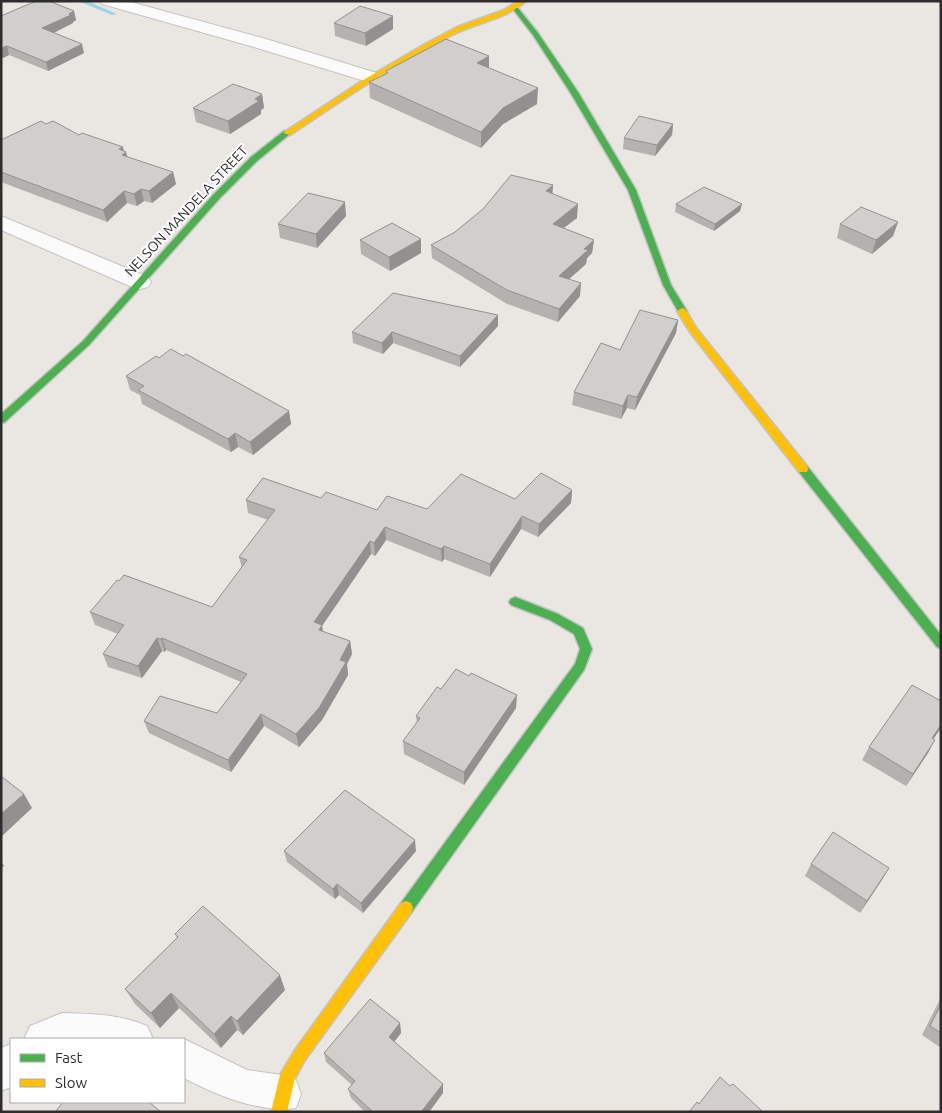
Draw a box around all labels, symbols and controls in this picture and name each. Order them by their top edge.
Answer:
street label: NELSON MANDELA STREET [121,142,251,280]
legend [10,1038,185,1103]
text: Fast [55,1049,83,1066]
text: Slow [55,1074,88,1091]

